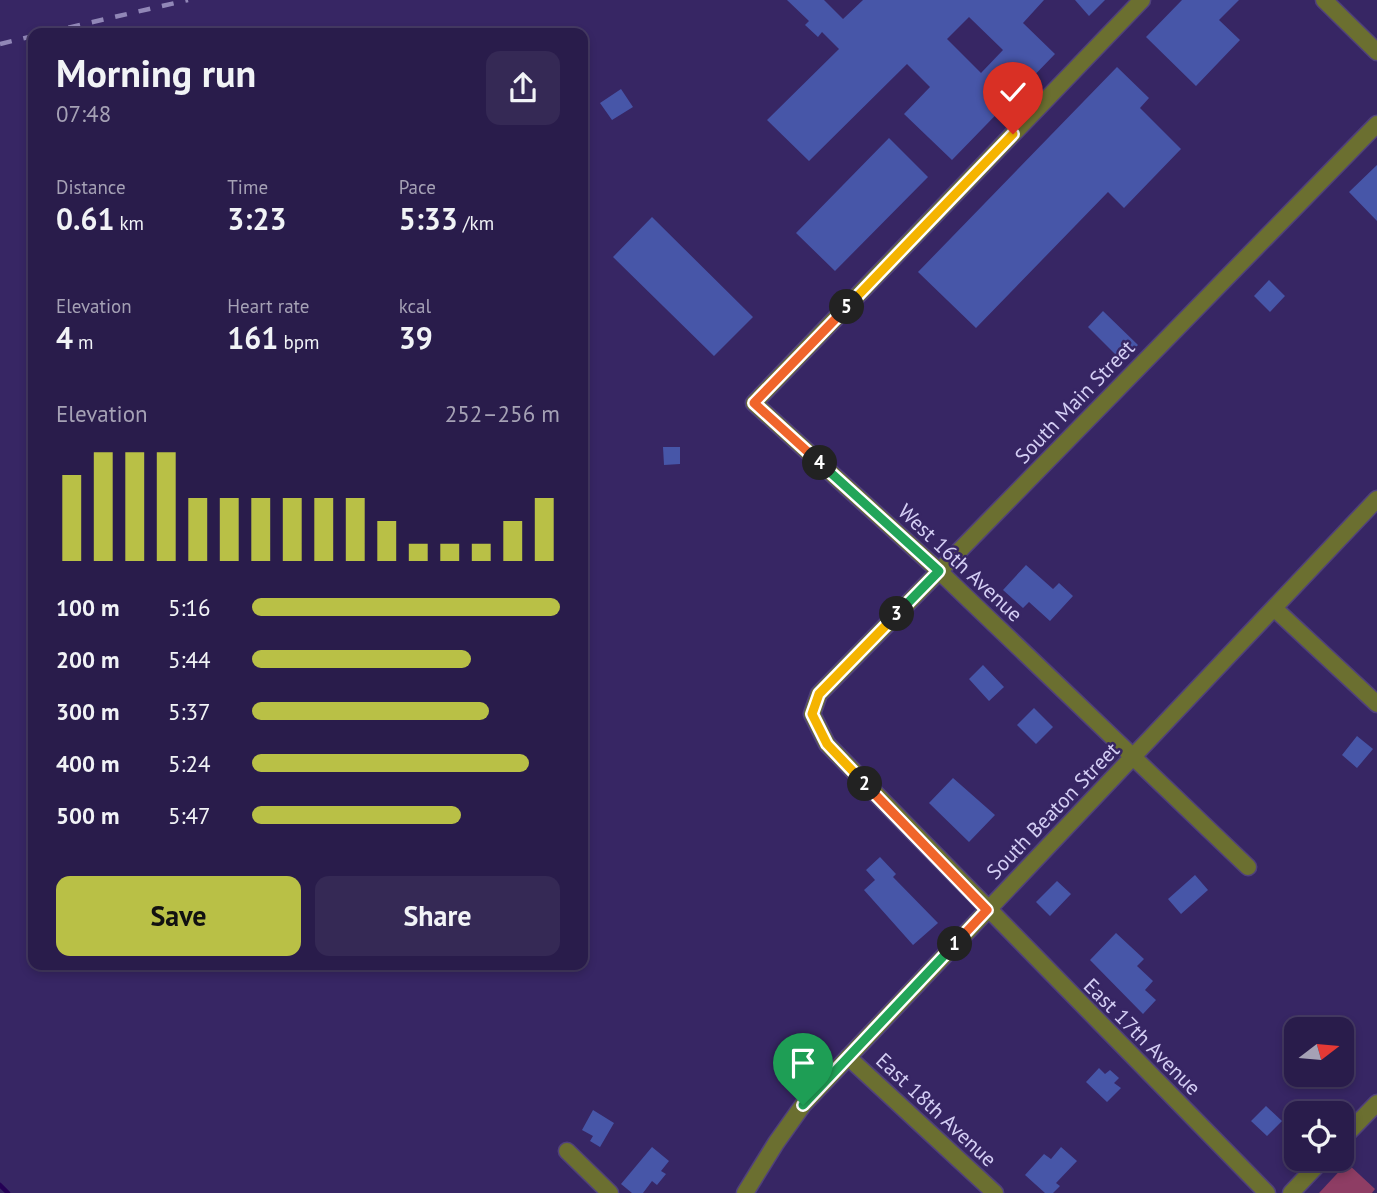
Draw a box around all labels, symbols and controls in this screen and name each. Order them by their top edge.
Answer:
text: Morning run [56,48,256,97]
button: share [486,51,560,125]
pin [983,62,1043,134]
icon: check [994,73,1032,111]
text: 07:48 [56,99,111,128]
text: Distance [56,175,126,199]
text: Time [227,175,268,199]
text: Pace [399,175,436,199]
text: 0.61 [56,199,114,238]
text: 3:23 [227,199,286,238]
text: 5:33 [399,199,458,238]
text: km [114,211,144,235]
text: /km [458,211,494,235]
pin: 5 [830,290,864,324]
text: Elevation [56,294,132,318]
text: Heart rate [227,294,309,318]
text: kcal [399,294,431,318]
text: 5 [841,294,852,318]
text: 4 [56,318,73,357]
text: 161 [227,318,278,357]
text: 39 [399,318,433,357]
text: m [73,330,94,354]
text: bpm [278,330,319,354]
street label: South Main Street [1009,334,1140,469]
text: Elevation [56,399,148,428]
text: 252–256 m [445,399,560,428]
pin: 4 [802,446,838,480]
text: 4 [814,450,825,474]
street label: West 16th Avenue [892,498,1028,627]
text: 100 m [56,593,119,622]
text: 5:16 [168,593,211,622]
pin: 3 [880,596,914,632]
text: 3 [891,601,902,625]
text: 200 m [56,645,119,674]
text: 5:44 [168,645,211,674]
text: 300 m [56,697,119,726]
text: 5:37 [168,697,211,726]
street label: South Beaton Street [980,736,1125,885]
text: 400 m [56,749,119,778]
text: 5:24 [168,749,211,778]
pin: 2 [848,766,882,802]
text: 2 [859,771,870,795]
text: 500 m [56,801,119,830]
text: 5:47 [168,801,211,830]
button: Save [56,876,301,956]
button: Share [315,876,560,956]
pin: 1 [937,926,972,962]
text: 1 [949,931,960,955]
street label: East 17th Avenue [1078,972,1207,1101]
north arrow [1284,1017,1354,1087]
map controls [1284,1017,1354,1171]
pin [773,1033,833,1105]
icon: arrive [784,1044,822,1082]
street label: East 18th Avenue [870,1047,1002,1172]
button: locate [1284,1101,1354,1171]

